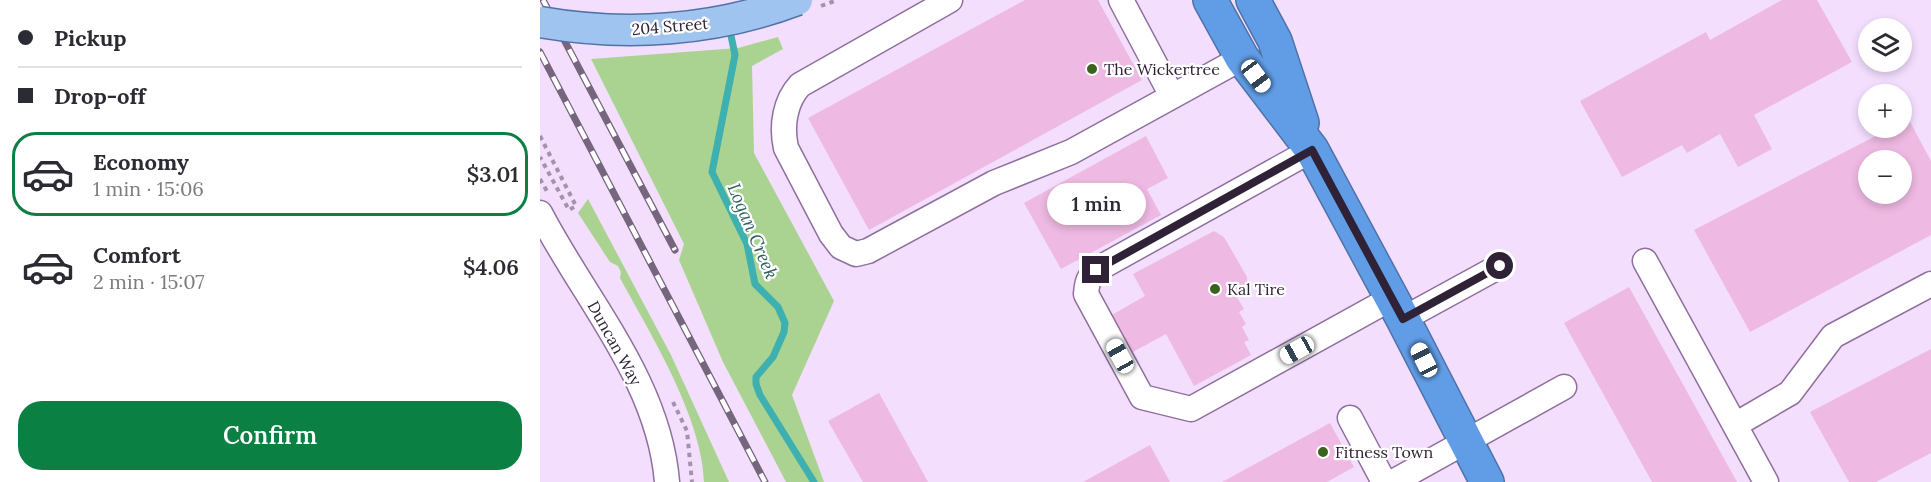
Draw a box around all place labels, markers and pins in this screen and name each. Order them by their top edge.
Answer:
place label: The Wickertree [1104,59,1220,79]
marker: The Wickertree [1085,62,1099,76]
place label: Kal Tire [1227,279,1285,299]
marker: Kal Tire [1208,282,1222,296]
place label: Fitness Town [1335,442,1434,462]
marker: Fitness Town [1316,445,1330,459]

